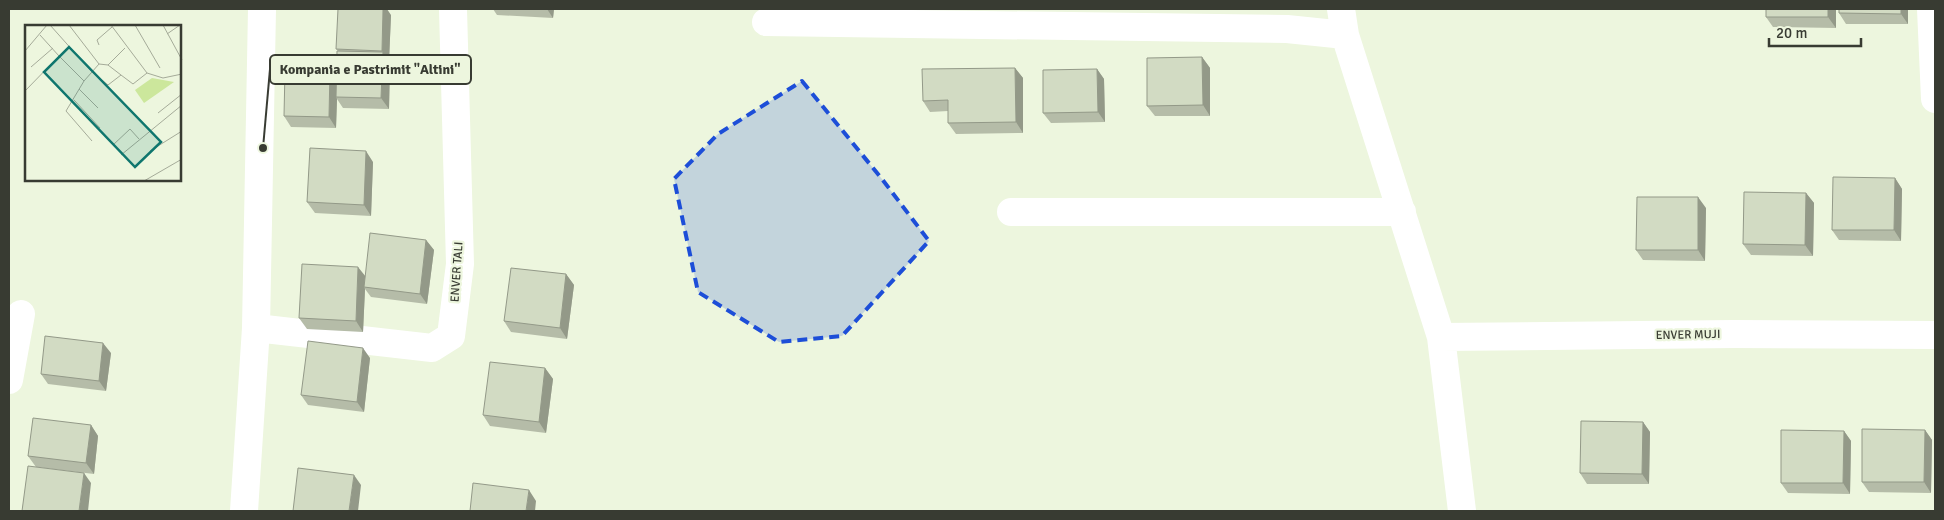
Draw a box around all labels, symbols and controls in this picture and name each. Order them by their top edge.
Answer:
scale bar [1769,15,1862,47]
text: 20 m [1776,24,1807,42]
inset map [25,25,181,181]
callout: Kompania e Pastrimit "Altini" [270,55,471,84]
text: Kompania e Pastrimit "Altini" [279,61,461,78]
street label: ENVER TALI [447,241,467,303]
street label: ENVER MUJI [1655,327,1721,343]

